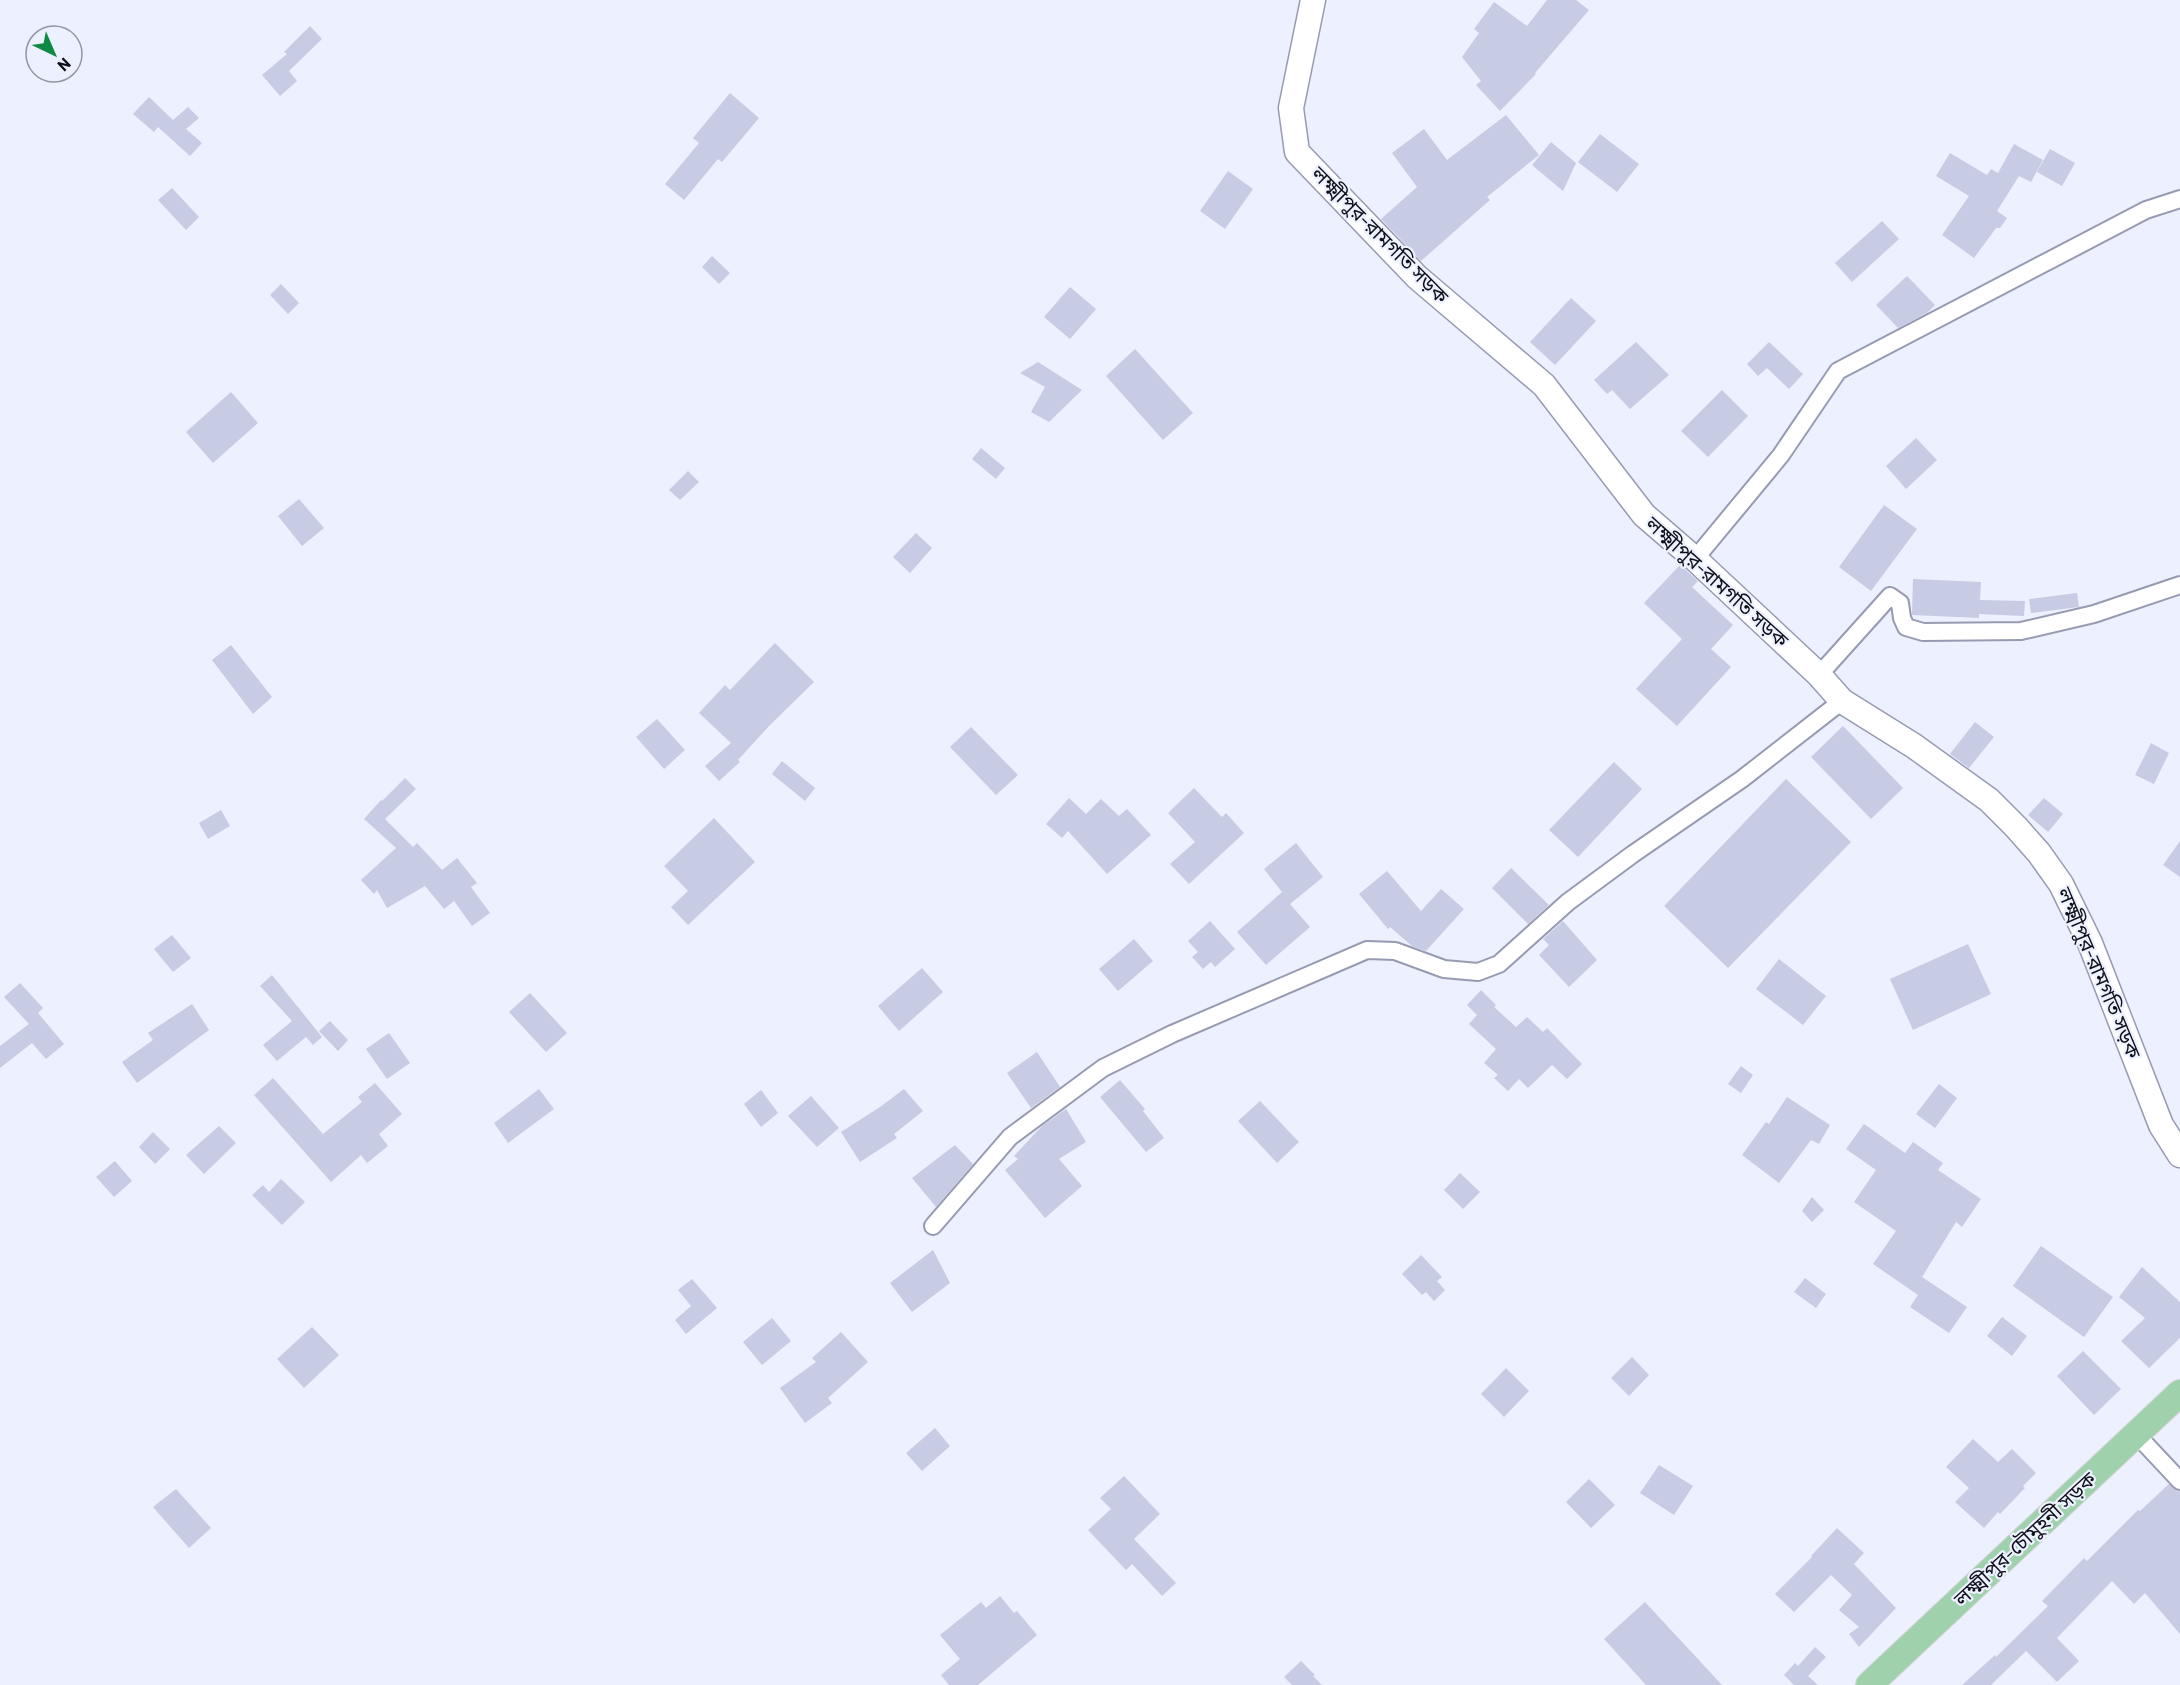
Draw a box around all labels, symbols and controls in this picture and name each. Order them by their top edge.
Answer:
north arrow [24,24,84,84]
text: N [54,55,75,76]
street label: লক্ষ্মীপুর-রামগতি সড়ক [1306,160,1455,309]
street label: লক্ষ্মীপুর-রামগতি সড়ক [1640,510,1795,653]
street label: লক্ষ্মীপুর-রামগতি সড়ক [2052,883,2147,1063]
street label: লক্ষ্মীপুর-চৌমুহনী সড়ক [1948,1466,2102,1612]

